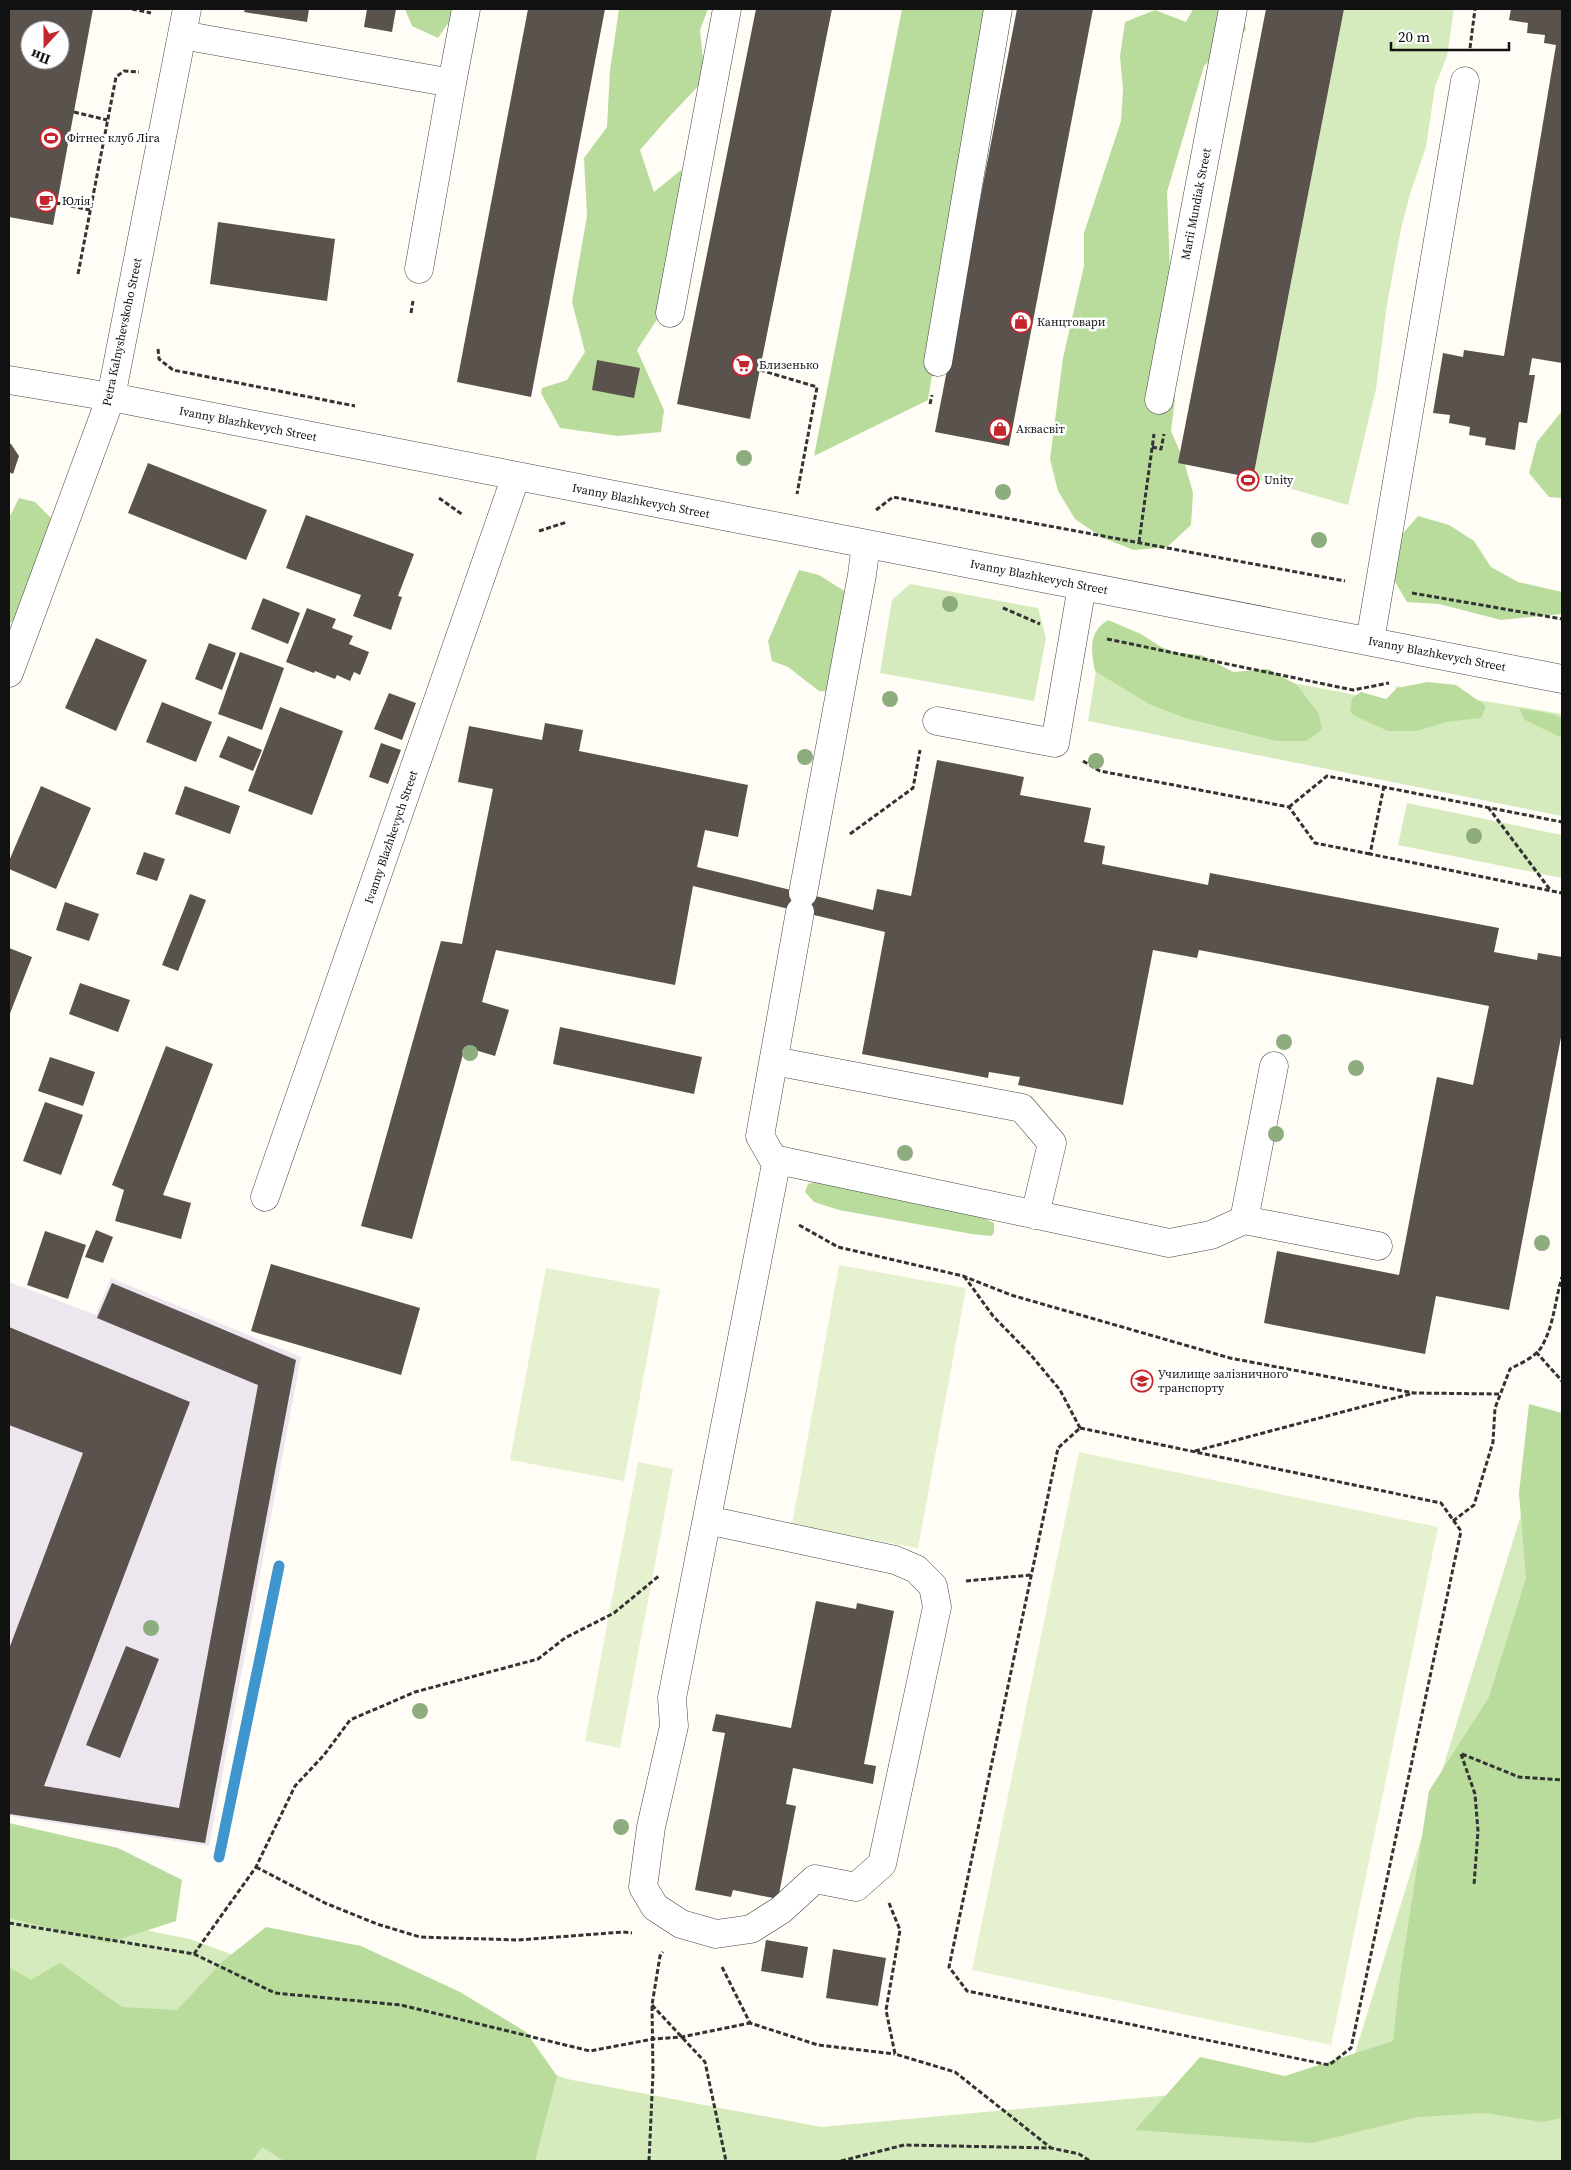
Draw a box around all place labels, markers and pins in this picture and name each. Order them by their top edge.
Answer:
sports icon: Фітнес клуб Ліга [39,126,63,150]
place label: Фітнес клуб Ліга [67,130,161,146]
cafe icon: Юлія [34,189,58,213]
place label: Юлія [62,193,90,209]
shop icon: Канцтовари [1009,310,1033,334]
place label: Канцтовари [1037,314,1106,330]
supermarket icon: Близенько [731,353,755,377]
place label: Близенько [759,357,819,373]
shop icon: Аквасвіт [988,417,1012,441]
place label: Аквасвіт [1016,421,1065,437]
sports icon: Unity [1236,468,1260,492]
place label: Unity [1264,472,1294,488]
place label: Училище залізничного транспорту [1158,1366,1289,1396]
school or university icon: Училище залізничного транспорту [1130,1369,1154,1393]

